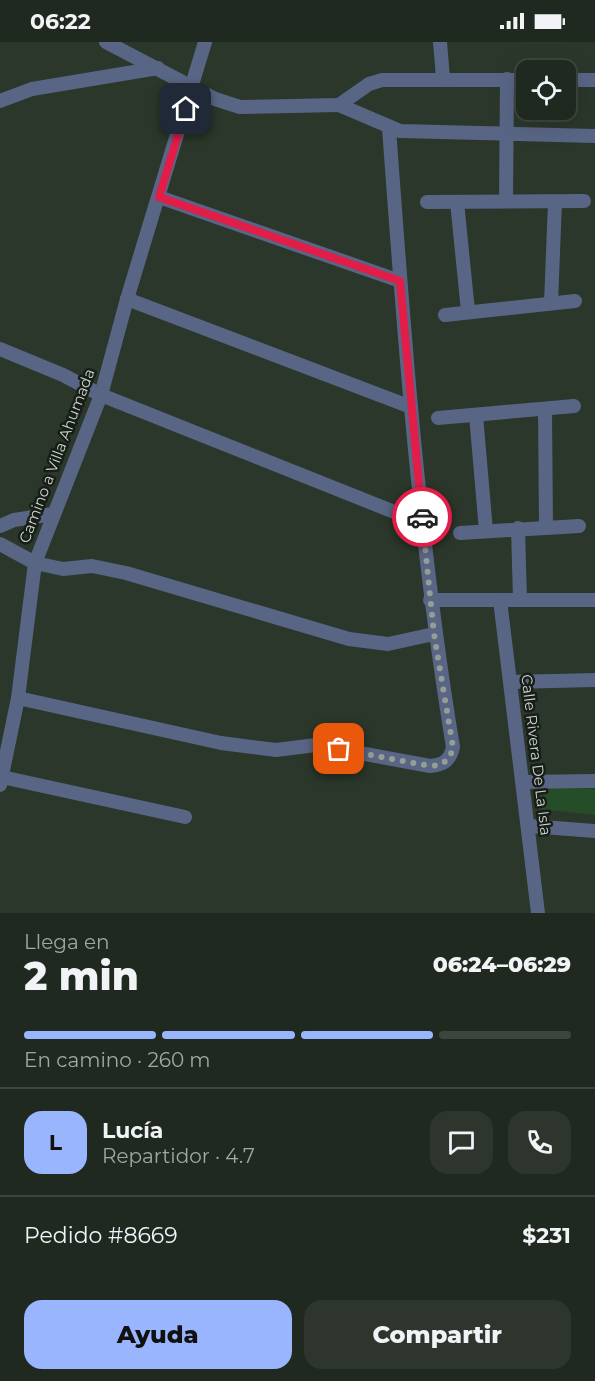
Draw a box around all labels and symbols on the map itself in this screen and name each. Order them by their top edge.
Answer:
pin [160,83,211,134]
street label: Camino a Villa Ahumada [14,366,99,546]
courier [392,487,452,547]
street label: Calle Rivera De La Isla [517,673,556,837]
pin [313,723,364,774]

